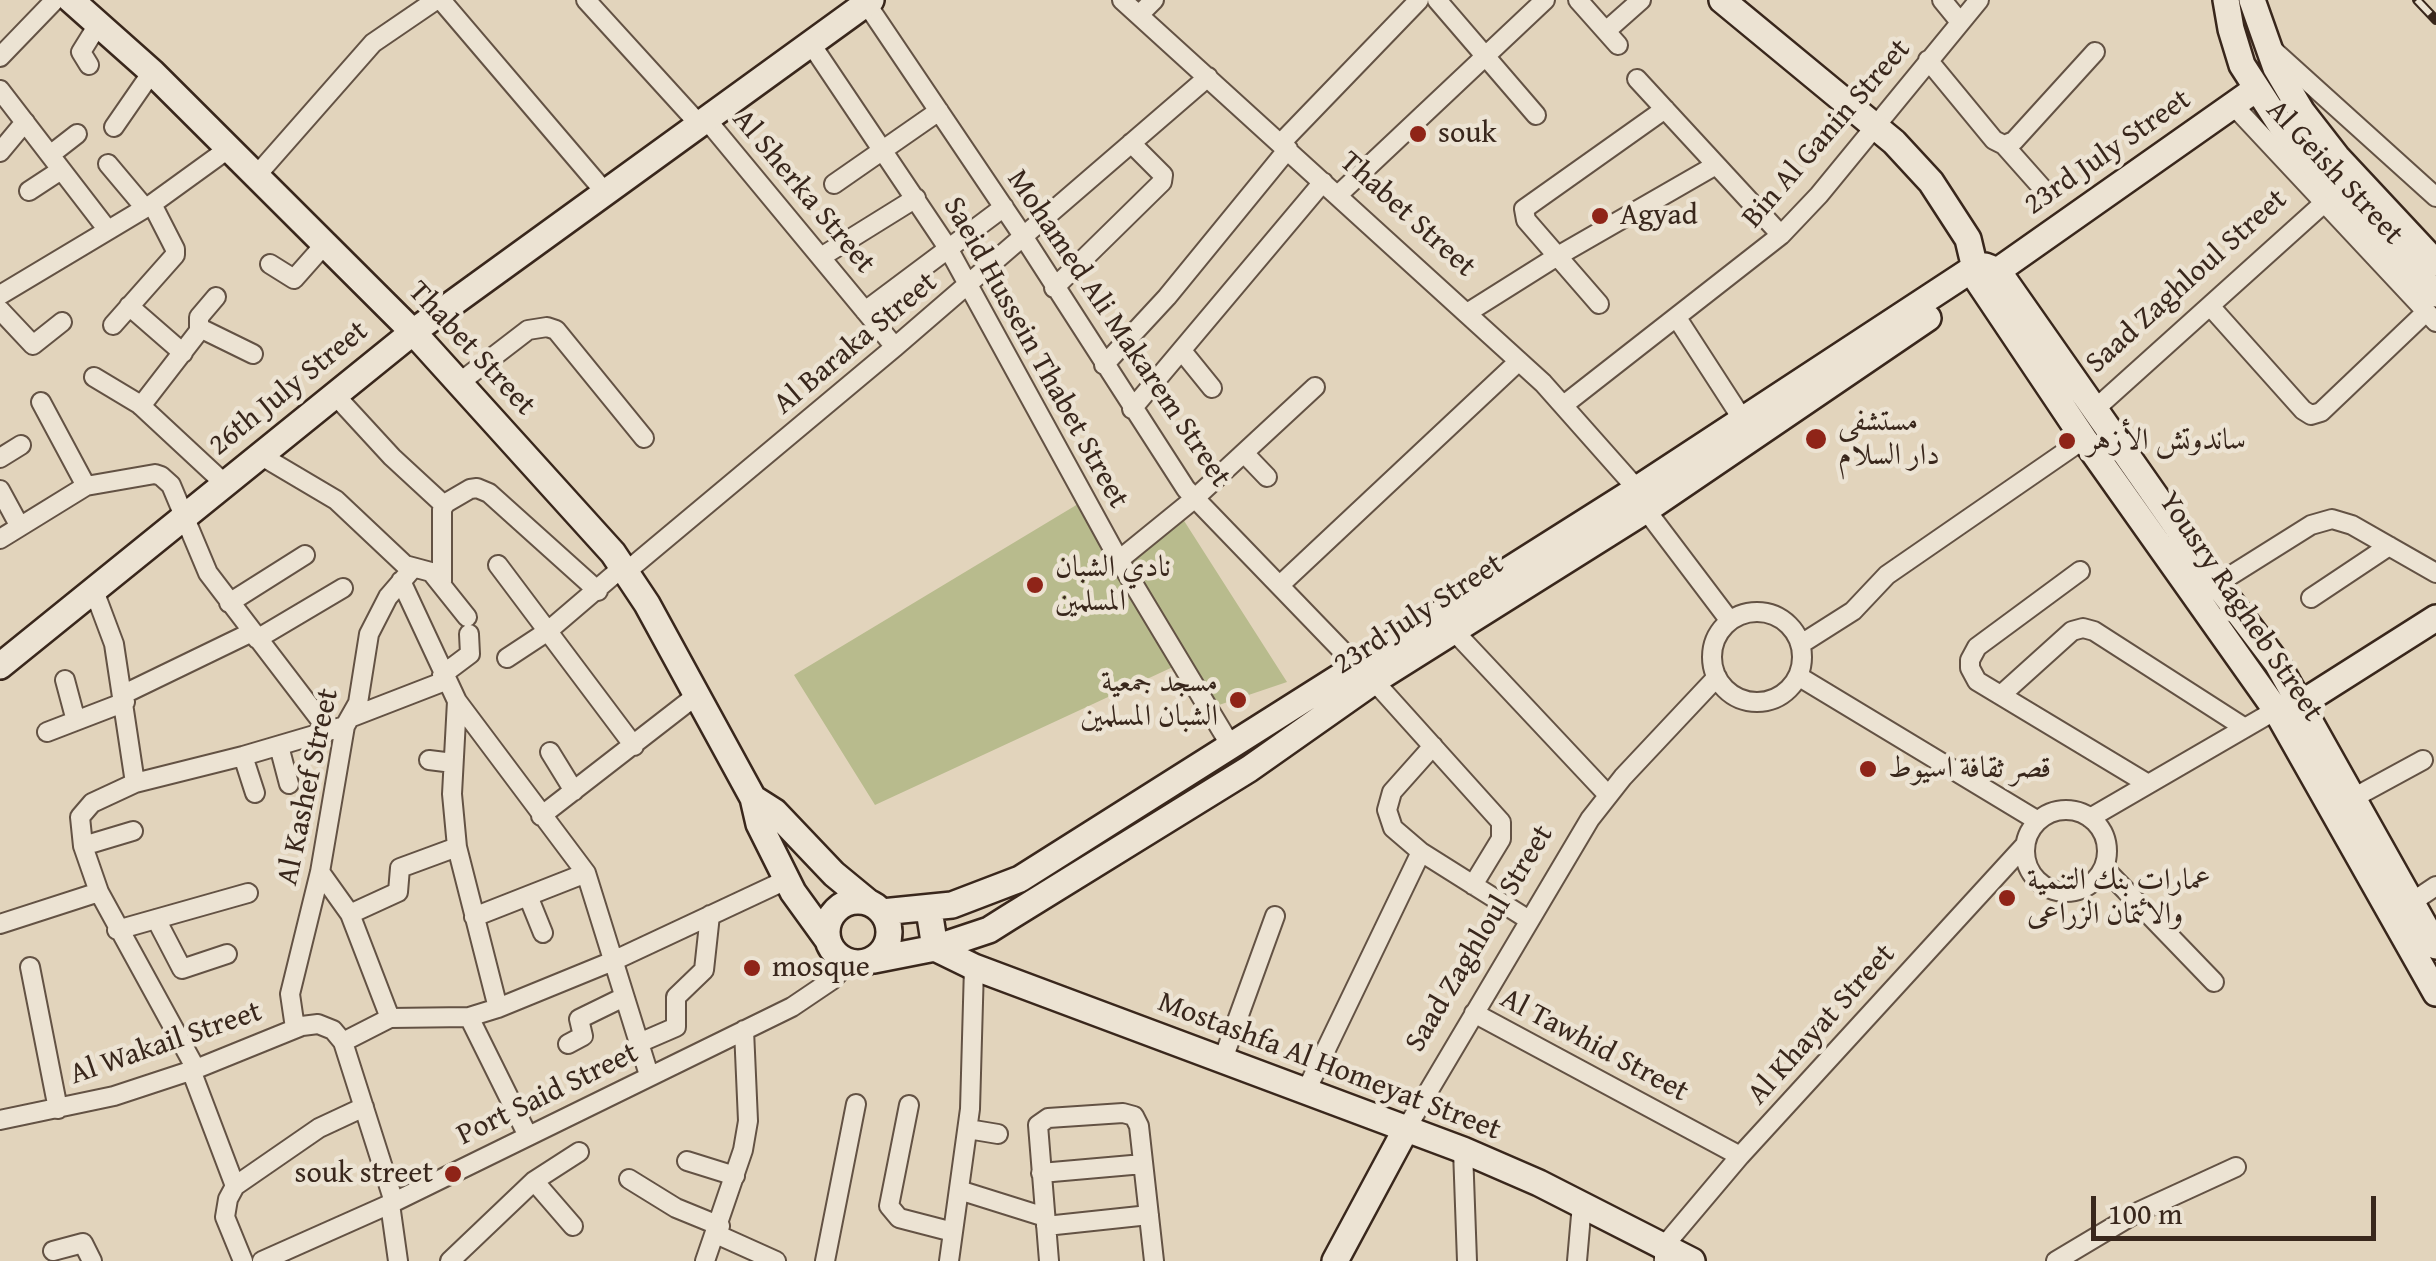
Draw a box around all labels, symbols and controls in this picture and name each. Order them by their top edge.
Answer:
street label: Bin Al Ganin Street [1735,32,1919,236]
street label: 23rd July Street [2018,82,2198,224]
street label: Al Geish Street [2258,93,2410,253]
street label: Al Sherka Street [724,103,882,281]
place label: souk [1438,116,1497,152]
marker: souk [1407,123,1429,145]
street label: Thabet Street [1332,145,1482,285]
street label: Mohamed Ali Makarem Street [998,164,1238,494]
street label: Saad Zaghloul Street [2079,182,2295,382]
street label: Saeid Hussein Thabet Street [934,191,1136,515]
place label: Agyad [1620,198,1698,234]
marker: Agyad [1589,205,1611,227]
street label: Al Baraka Street [767,265,945,423]
street label: Thabet Street [400,274,542,424]
street label: 26th July Street [202,314,376,464]
place label: مستشفى دار السلام [1838,404,1940,474]
place label: ساندوتش الأزهر [2087,423,2246,459]
marker: مستشفى دار السلام [1803,426,1829,452]
marker: ساندوتش الأزهر [2056,430,2078,452]
street label: Yousry Ragheb Street [2150,485,2330,729]
street label: 23rd July Street [1327,547,1511,683]
place label: نادي الشبان المسلمين [1055,550,1171,620]
marker: نادي الشبان المسلمين [1024,574,1046,596]
place label: مسجد جمعية الشبان المسلمين [1080,665,1218,736]
street label: Al Kashef Street [271,685,347,889]
marker: مسجد جمعية الشبان المسلمين [1227,689,1249,711]
place label: قصر ثقافة اسيوط [1888,751,2051,787]
marker: قصر ثقافة اسيوط [1857,758,1879,780]
street label: Saad Zaghloul Street [1398,819,1562,1059]
place label: عمارات بنك التنمية والائتمان الزراعى [2027,863,2211,934]
marker: عمارات بنك التنمية والائتمان الزراعى [1996,887,2018,909]
street label: Al Khayat Street [1740,937,1904,1113]
place label: mosque [772,950,870,986]
marker: mosque [741,957,763,979]
street label: Al Tawhid Street [1494,981,1694,1111]
street label: Mostashfa Al Homeyat Street [1152,985,1506,1149]
street label: Al Wakail Street [65,994,267,1094]
street label: Port Said Street [452,1036,644,1154]
place label: souk street [295,1156,433,1192]
marker: souk street [442,1163,464,1185]
scale bar [2096,1176,2381,1238]
text: 100 m [2108,1191,2182,1235]

